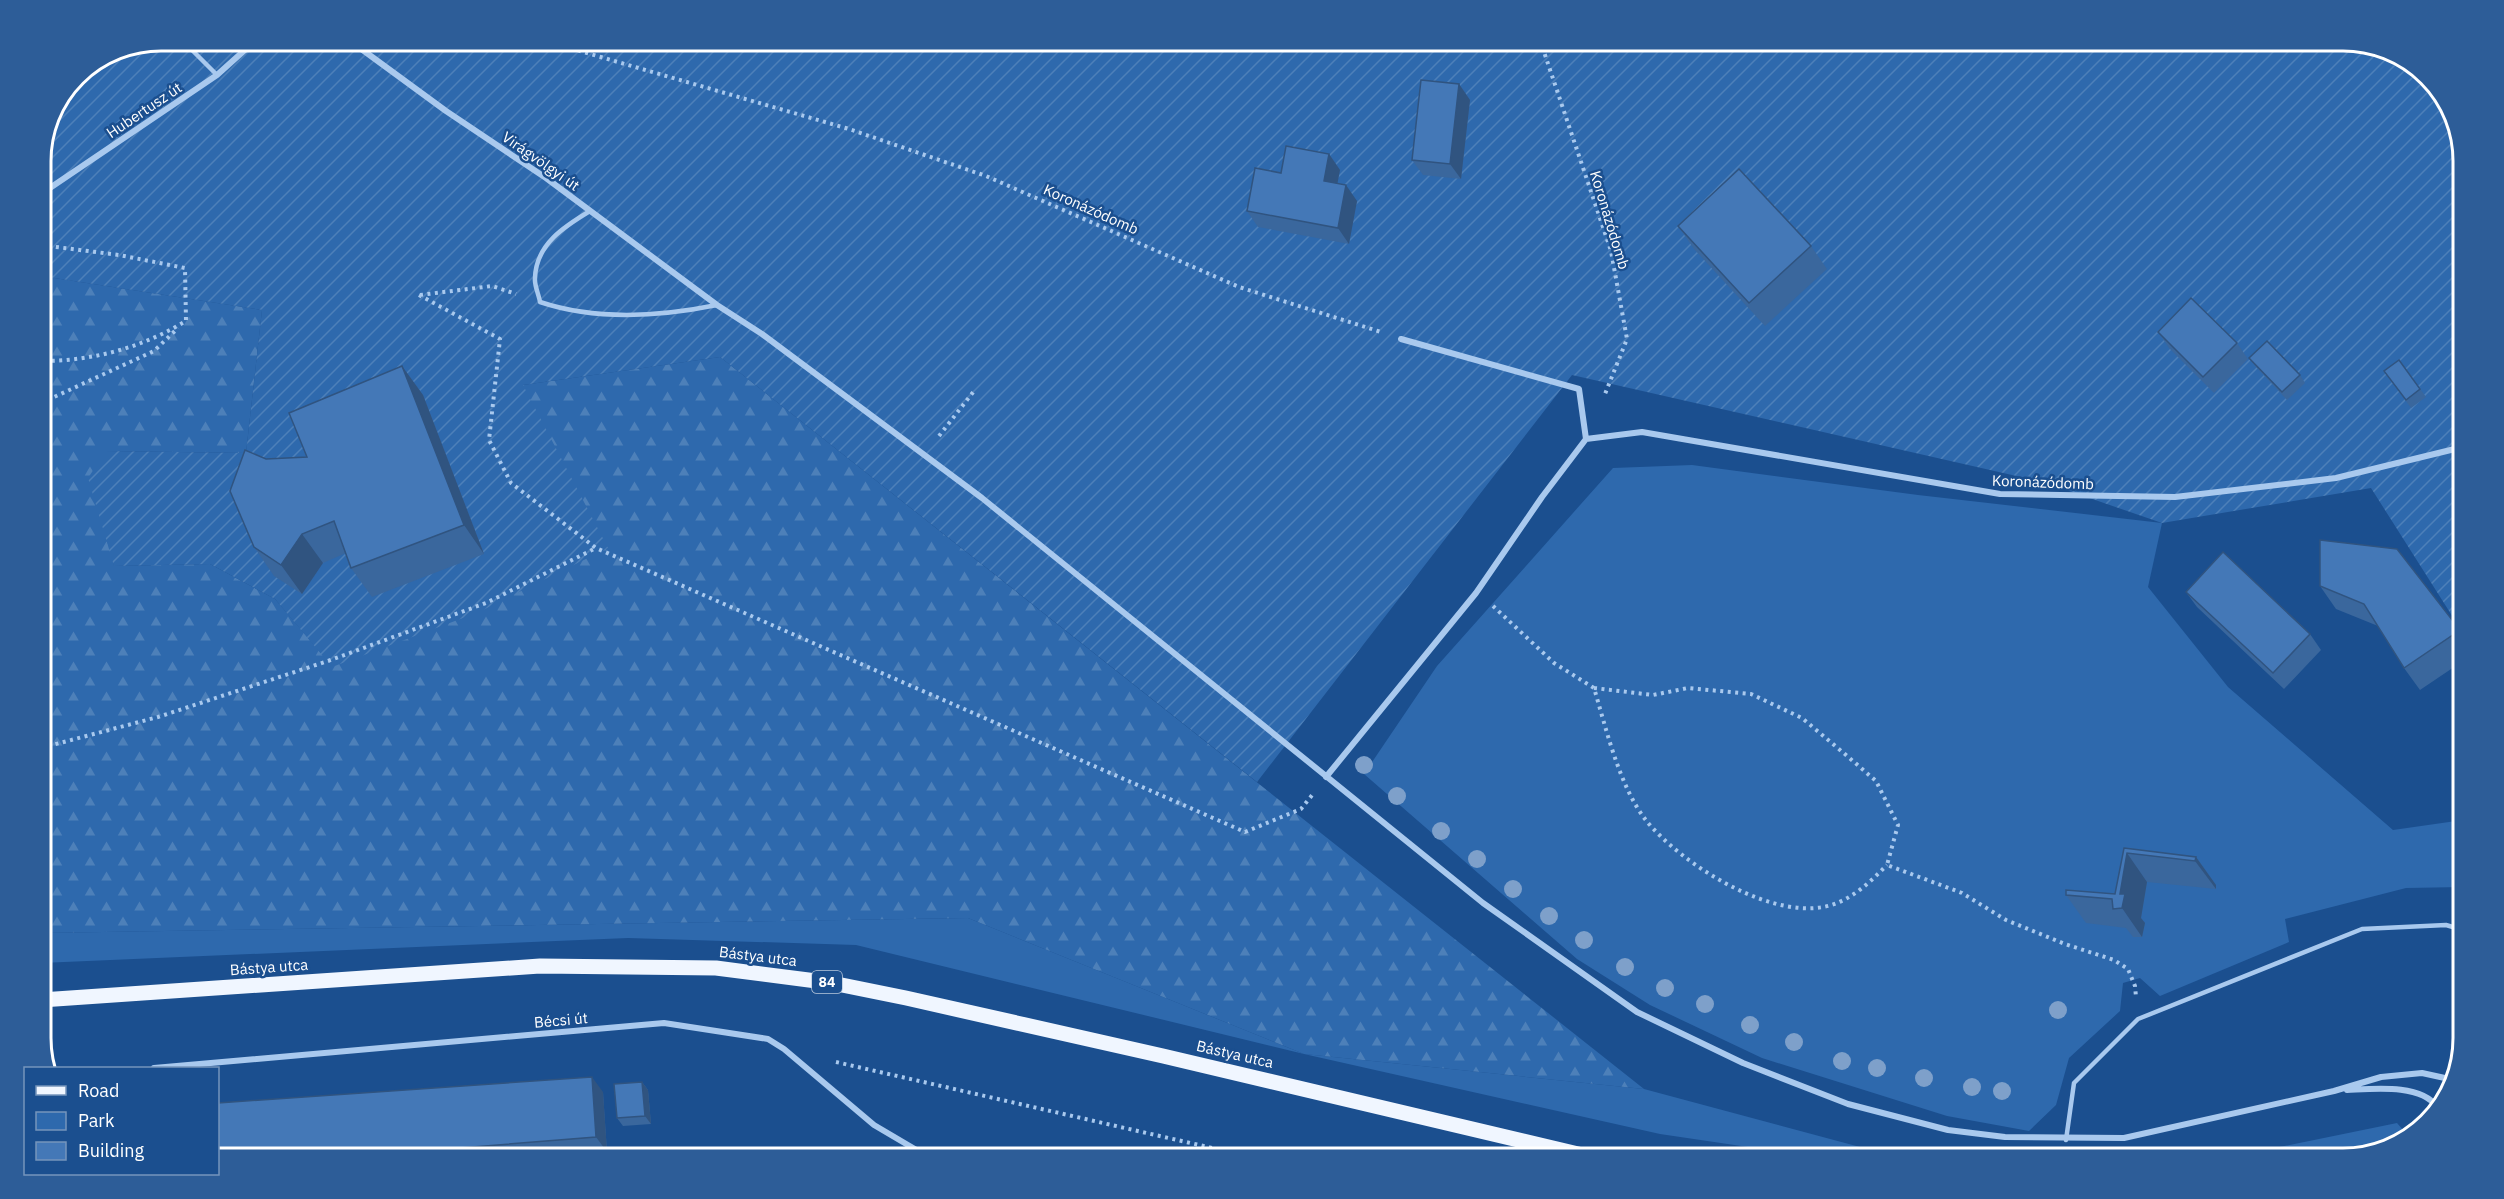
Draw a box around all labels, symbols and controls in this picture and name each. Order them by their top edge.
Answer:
street label: Hubertusz út [103,78,185,142]
street label: Virágvölgyi út [498,127,584,195]
street label: Koronázódomb [1586,168,1634,272]
street label: Koronázódomb [1041,180,1141,238]
street label: Koronázódomb [1992,471,2094,493]
street label: Bástya utca [718,942,798,970]
street label: Bástya utca [229,955,309,979]
road number: 84 [812,971,842,993]
street label: Bécsi út [533,1008,589,1032]
street label: Bástya utca [1195,1036,1275,1072]
legend [24,1067,219,1175]
text: Road [78,1079,119,1102]
text: Park [78,1109,115,1132]
text: Building [78,1139,145,1162]

